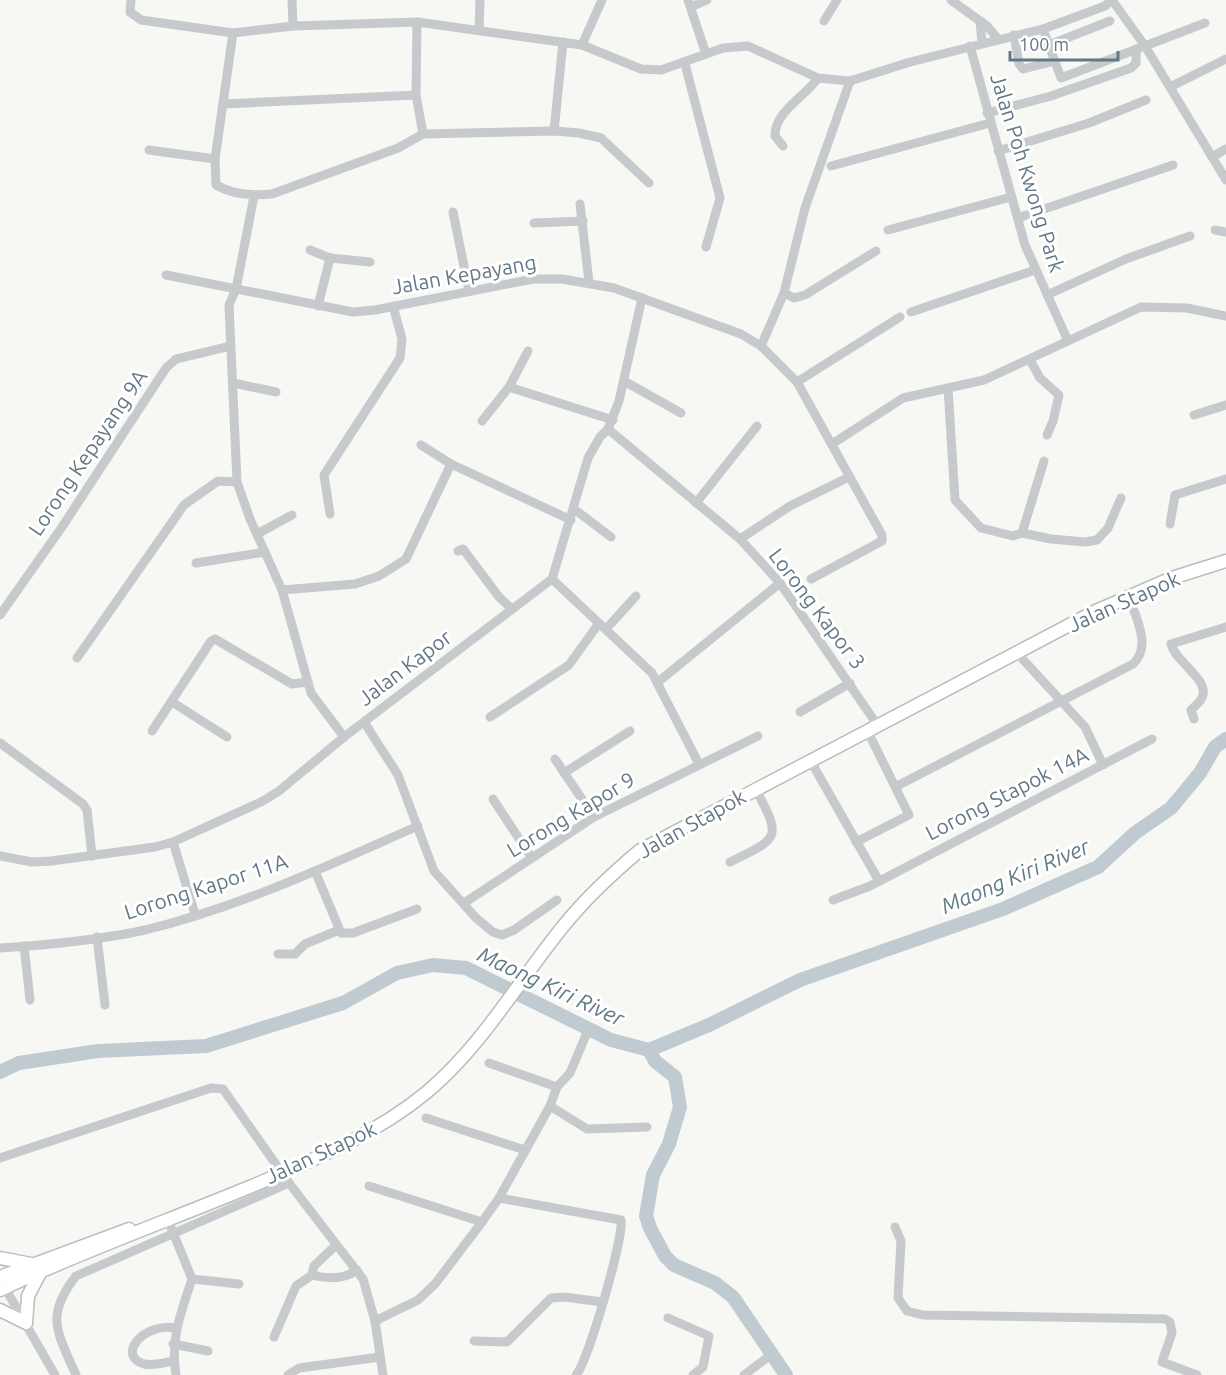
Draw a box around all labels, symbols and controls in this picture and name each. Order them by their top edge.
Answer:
scale bar [1010,24,1118,62]
text: 100 m [1019,34,1069,54]
street label: Jalan Poh Kwong Park [986,70,1070,275]
street label: Jalan Kepayang [390,249,538,299]
street label: Lorong Kepayang 9A [23,365,152,540]
street label: Lorong Kapor 3 [765,543,871,673]
street label: Jalan Stapok [1064,566,1183,636]
street label: Jalan Kapor [353,624,456,710]
street label: Lorong Stapok 14A [921,742,1092,845]
street label: Lorong Kapor 9 [502,767,639,862]
street label: Jalan Stapok [633,783,750,863]
water label: Maong Kiri River [937,833,1093,918]
street label: Lorong Kapor 11A [121,848,291,924]
water label: Maong Kiri River [474,941,629,1031]
street label: Jalan Stapok [261,1116,380,1188]

